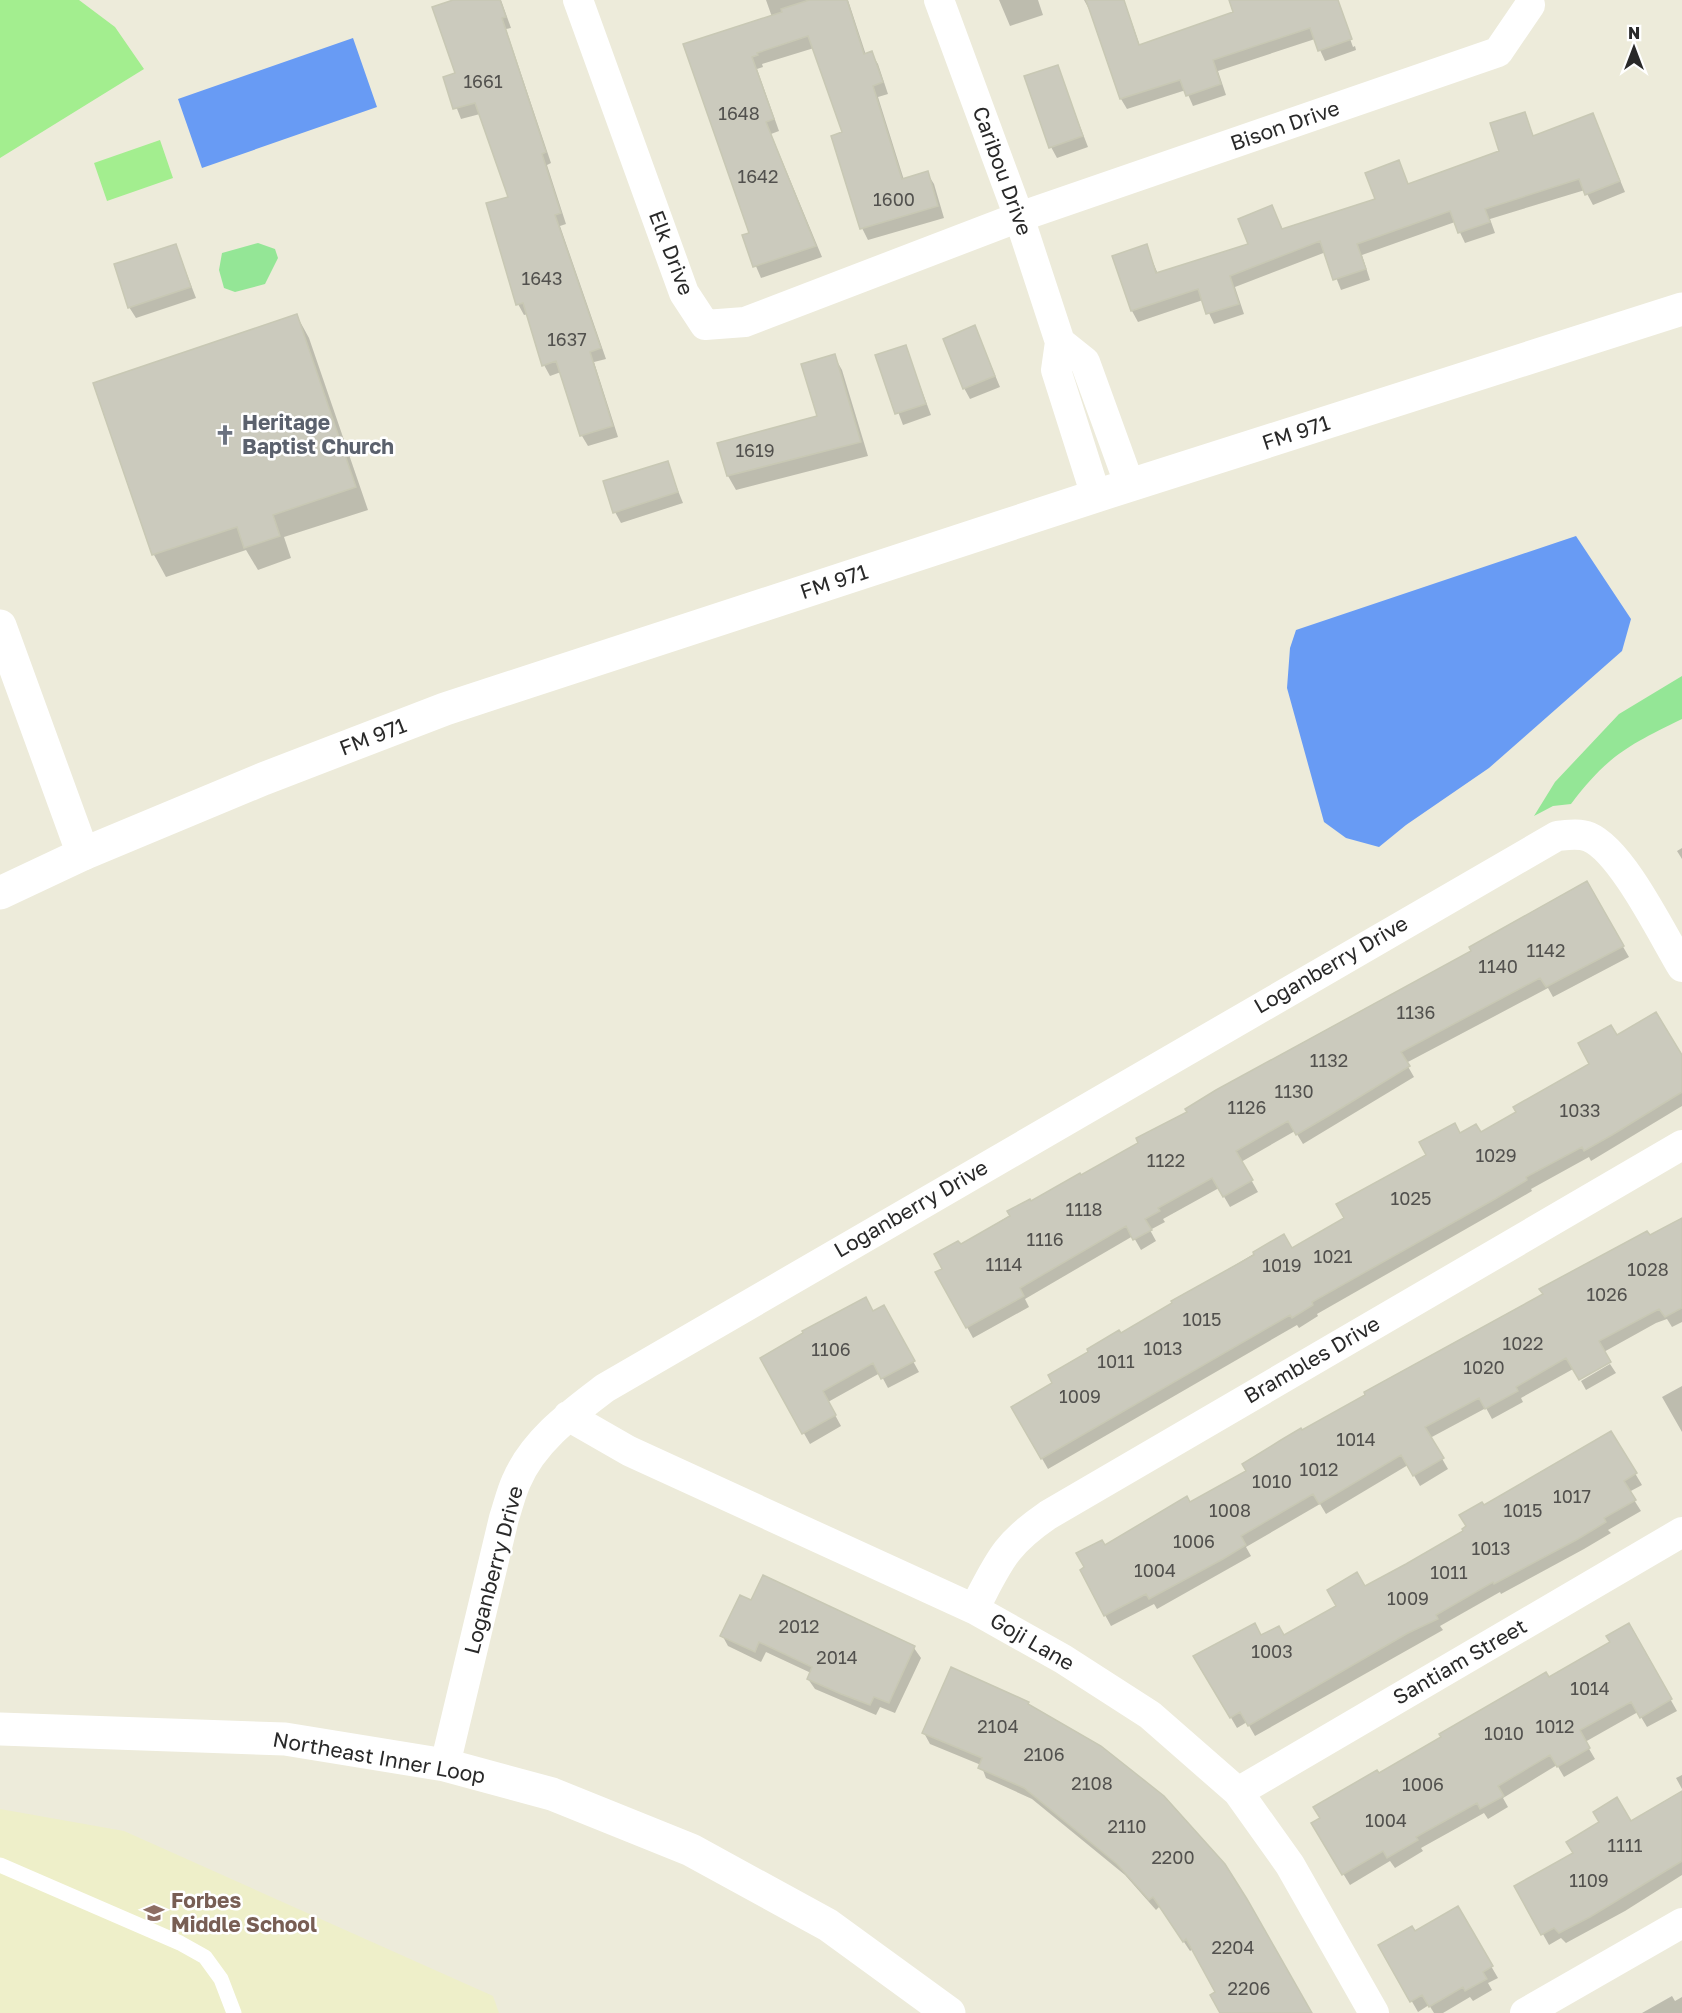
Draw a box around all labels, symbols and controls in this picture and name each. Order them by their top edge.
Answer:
north arrow [1604,18,1664,78]
text: N [1628,23,1640,43]
house number: 1661 [463,70,503,92]
street label: Bison Drive [1227,94,1343,156]
house number: 1648 [718,102,760,124]
street label: Caribou Drive [968,103,1038,239]
house number: 1642 [737,165,779,187]
house number: 1600 [873,188,915,210]
street label: Elk Drive [644,207,700,299]
house number: 1643 [521,267,563,289]
house number: 1637 [547,328,587,350]
place label: Heritage Baptist Church [242,409,394,459]
street label: FM 971 [1258,409,1333,455]
church icon: Heritage Baptist Church [213,423,237,447]
house number: 1619 [735,439,775,461]
street label: FM 971 [796,558,871,604]
street label: FM 971 [335,711,410,761]
street label: Loganberry Drive [1249,910,1412,1019]
house number: 1142 [1527,939,1565,961]
house number: 1140 [1478,955,1518,977]
house number: 1136 [1397,1001,1435,1023]
house number: 1132 [1310,1049,1348,1071]
house number: 1130 [1274,1080,1314,1102]
house number: 1126 [1228,1096,1266,1118]
house number: 1033 [1560,1099,1600,1121]
house number: 1029 [1475,1144,1517,1166]
house number: 1122 [1147,1149,1185,1171]
street label: Loganberry Drive [829,1154,992,1263]
house number: 1025 [1391,1187,1431,1209]
house number: 1118 [1065,1198,1103,1220]
house number: 1116 [1026,1228,1064,1250]
house number: 1021 [1313,1245,1353,1267]
house number: 1114 [985,1253,1023,1275]
house number: 1019 [1262,1254,1302,1276]
house number: 1028 [1627,1258,1669,1280]
house number: 1026 [1586,1283,1628,1305]
house number: 1015 [1182,1308,1222,1330]
street label: Brambles Drive [1239,1310,1384,1409]
house number: 1022 [1503,1332,1543,1354]
house number: 1013 [1143,1337,1183,1359]
house number: 1106 [811,1338,851,1360]
house number: 1011 [1097,1350,1135,1372]
house number: 1020 [1463,1356,1505,1378]
house number: 1009 [1059,1385,1101,1407]
house number: 1014 [1336,1428,1376,1450]
house number: 1012 [1299,1458,1339,1480]
house number: 1010 [1252,1470,1292,1492]
street label: Loganberry Drive [458,1483,528,1657]
house number: 1017 [1553,1485,1591,1507]
house number: 1008 [1209,1499,1251,1521]
house number: 1015 [1503,1499,1543,1521]
house number: 1006 [1173,1530,1215,1552]
house number: 1013 [1471,1537,1511,1559]
house number: 1004 [1134,1559,1176,1581]
house number: 1011 [1430,1561,1468,1583]
house number: 1009 [1387,1587,1429,1609]
street label: Goji Lane [986,1607,1079,1676]
street label: Santiam Street [1388,1612,1531,1710]
house number: 2012 [779,1615,819,1637]
house number: 1003 [1251,1640,1293,1662]
house number: 2014 [816,1646,858,1668]
house number: 1014 [1570,1677,1610,1699]
house number: 2104 [977,1715,1019,1737]
house number: 1012 [1535,1715,1575,1737]
house number: 1010 [1484,1722,1524,1744]
street label: Northeast Inner Loop [271,1726,487,1789]
house number: 2106 [1023,1743,1065,1765]
house number: 2108 [1071,1772,1113,1794]
house number: 1006 [1402,1773,1444,1795]
house number: 1004 [1365,1809,1407,1831]
house number: 2110 [1107,1815,1147,1837]
house number: 1111 [1608,1834,1643,1856]
house number: 2200 [1151,1846,1195,1868]
house number: 1109 [1569,1869,1609,1891]
place label: Forbes Middle School [171,1887,317,1937]
school or university icon: Forbes Middle School [142,1901,166,1925]
house number: 2204 [1211,1936,1255,1958]
house number: 2206 [1228,1977,1270,1999]

